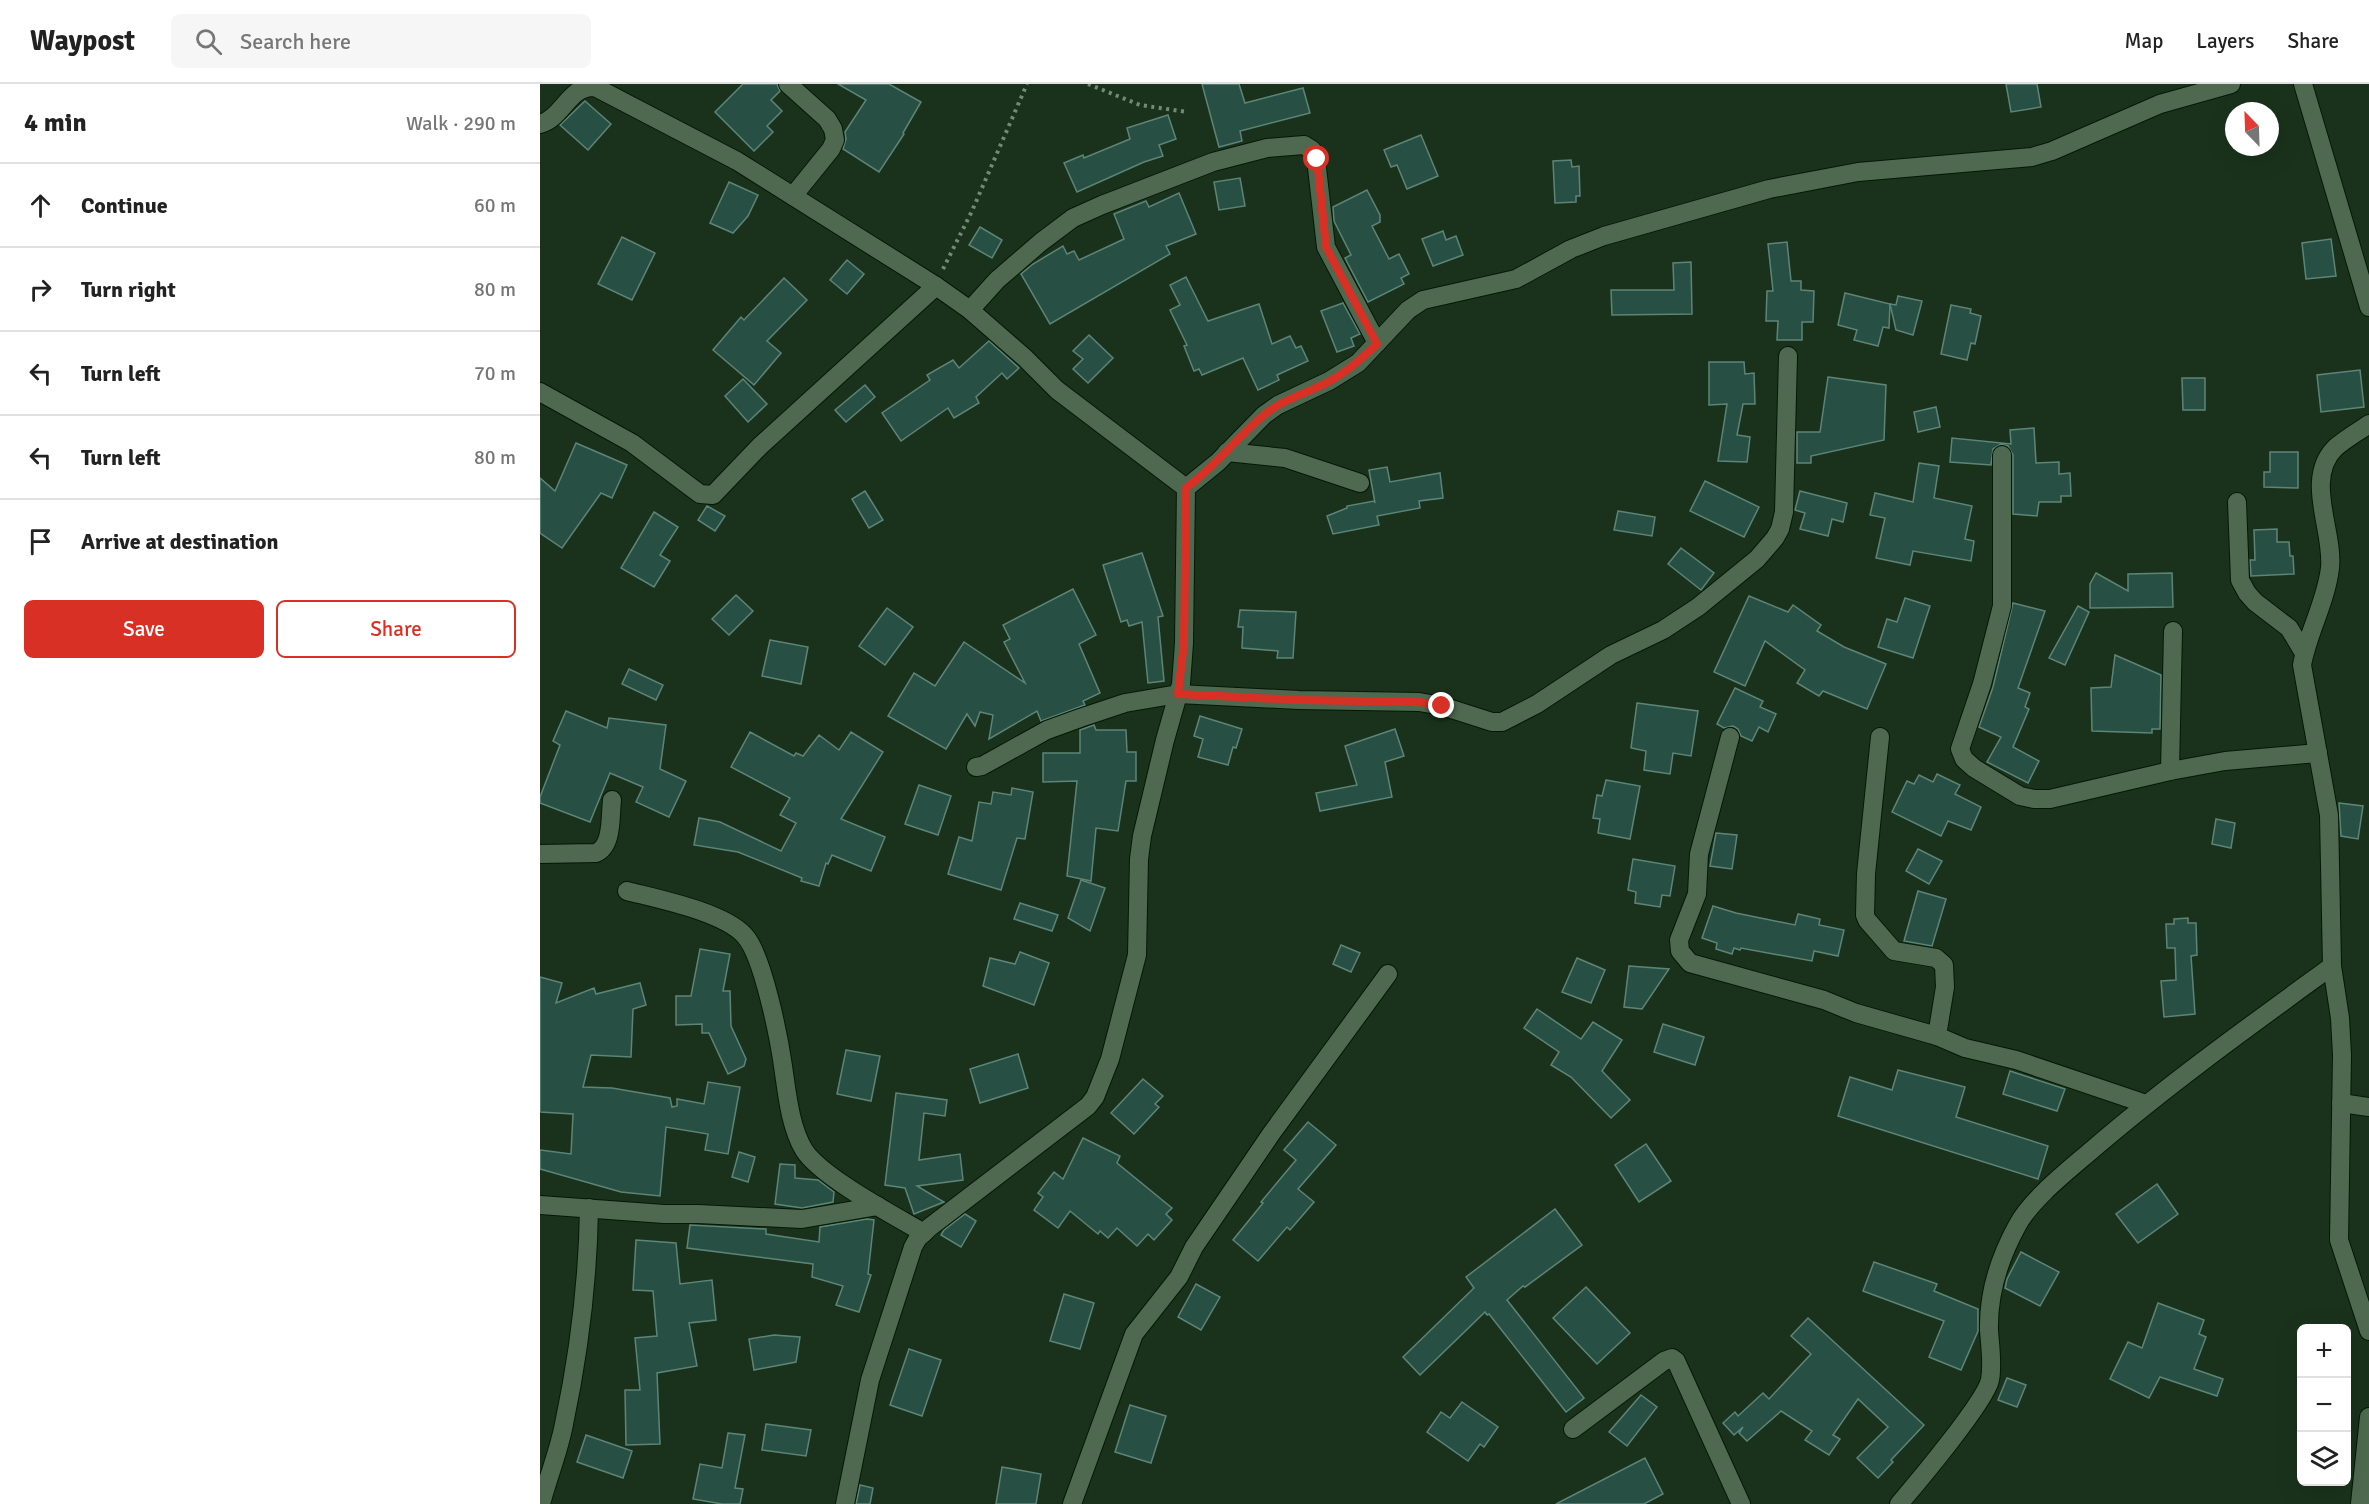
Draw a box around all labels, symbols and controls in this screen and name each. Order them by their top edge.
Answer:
search box [171,14,591,68]
text: Waypost [30,24,135,58]
icon: search [192,25,225,58]
text: Search here [240,28,351,55]
text: Map [2125,28,2163,54]
text: Layers [2196,28,2254,54]
text: Share [2287,28,2339,54]
north arrow [2225,102,2279,156]
text: 4 min [24,107,87,139]
text: Walk · 290 m [406,111,516,136]
route start [1303,145,1329,171]
icon: ahead [24,189,57,222]
text: Continue [81,192,168,219]
text: 60 m [474,193,516,218]
icon: right [24,273,57,306]
text: Turn right [81,276,176,303]
text: 80 m [474,277,516,302]
icon: left [24,357,57,390]
text: Turn left [81,360,161,387]
text: 70 m [474,361,516,386]
icon: left [24,441,57,474]
text: Turn left [81,444,161,471]
text: 80 m [474,445,516,470]
icon: arrive [24,525,57,558]
text: Arrive at destination [81,528,278,555]
button: Save [24,600,264,658]
button: Share [276,600,516,658]
route end [1428,692,1454,718]
map controls [2297,1324,2351,1486]
button: + [2297,1324,2351,1378]
button: − [2297,1378,2351,1432]
button: layers [2297,1432,2351,1486]

